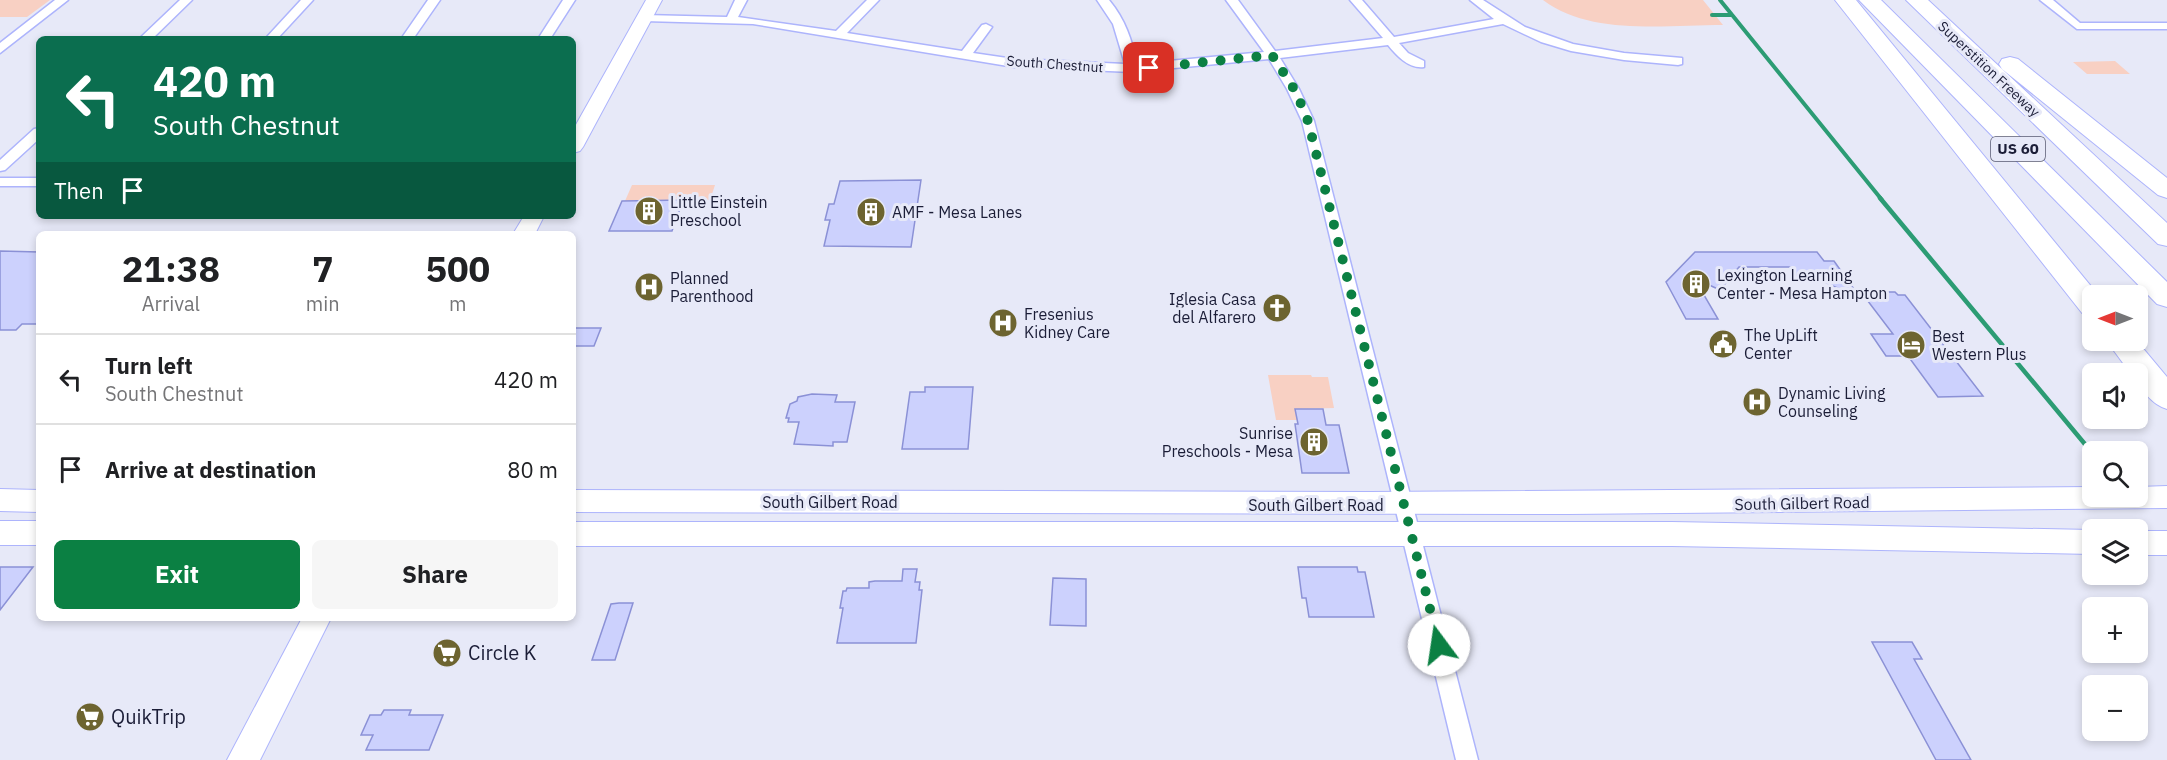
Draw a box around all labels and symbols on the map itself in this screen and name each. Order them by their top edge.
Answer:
street label: Superstition Freeway [1934,17,2044,121]
pin [1123,42,1174,93]
street label: South Chestnut [1006,52,1104,76]
road number: US 60 [1991,137,2045,161]
place label: Little Einstein Preschool [670,192,768,230]
building icon: Little Einstein Preschool [633,195,665,227]
building icon: AMF - Mesa Lanes [855,196,887,228]
place label: AMF - Mesa Lanes [892,202,1022,222]
place label: Lexington Learning Center - Mesa Hampton [1717,265,1887,303]
place label: Planned Parenthood [670,268,754,306]
building icon: Lexington Learning Center - Mesa Hampton [1680,268,1712,300]
hospital icon: Planned Parenthood [633,271,665,303]
north arrow [2082,285,2148,351]
place label: Iglesia Casa del Alfarero [1169,289,1256,327]
church icon: Iglesia Casa del Alfarero [1261,292,1293,324]
place label: Fresenius Kidney Care [1024,304,1110,342]
hospital icon: Fresenius Kidney Care [987,307,1019,339]
place label: The UpLift Center [1744,325,1818,363]
place label: Best Western Plus [1932,326,2026,364]
public building icon: The UpLift Center [1707,328,1739,360]
hotel icon: Best Western Plus [1895,329,1927,361]
place label: Dynamic Living Counseling [1778,383,1886,421]
hospital icon: Dynamic Living Counseling [1741,386,1773,418]
place label: Sunrise Preschools - Mesa [1162,423,1293,461]
building icon: Sunrise Preschools - Mesa [1298,426,1330,458]
street label: South Gilbert Road [762,492,898,512]
street label: South Gilbert Road [1734,492,1870,514]
street label: South Gilbert Road [1248,495,1384,515]
position arrow [1407,613,1471,677]
supermarket icon: Circle K [431,637,463,669]
place label: Circle K [468,639,537,666]
supermarket icon: QuikTrip [74,701,106,733]
place label: QuikTrip [111,703,186,730]

